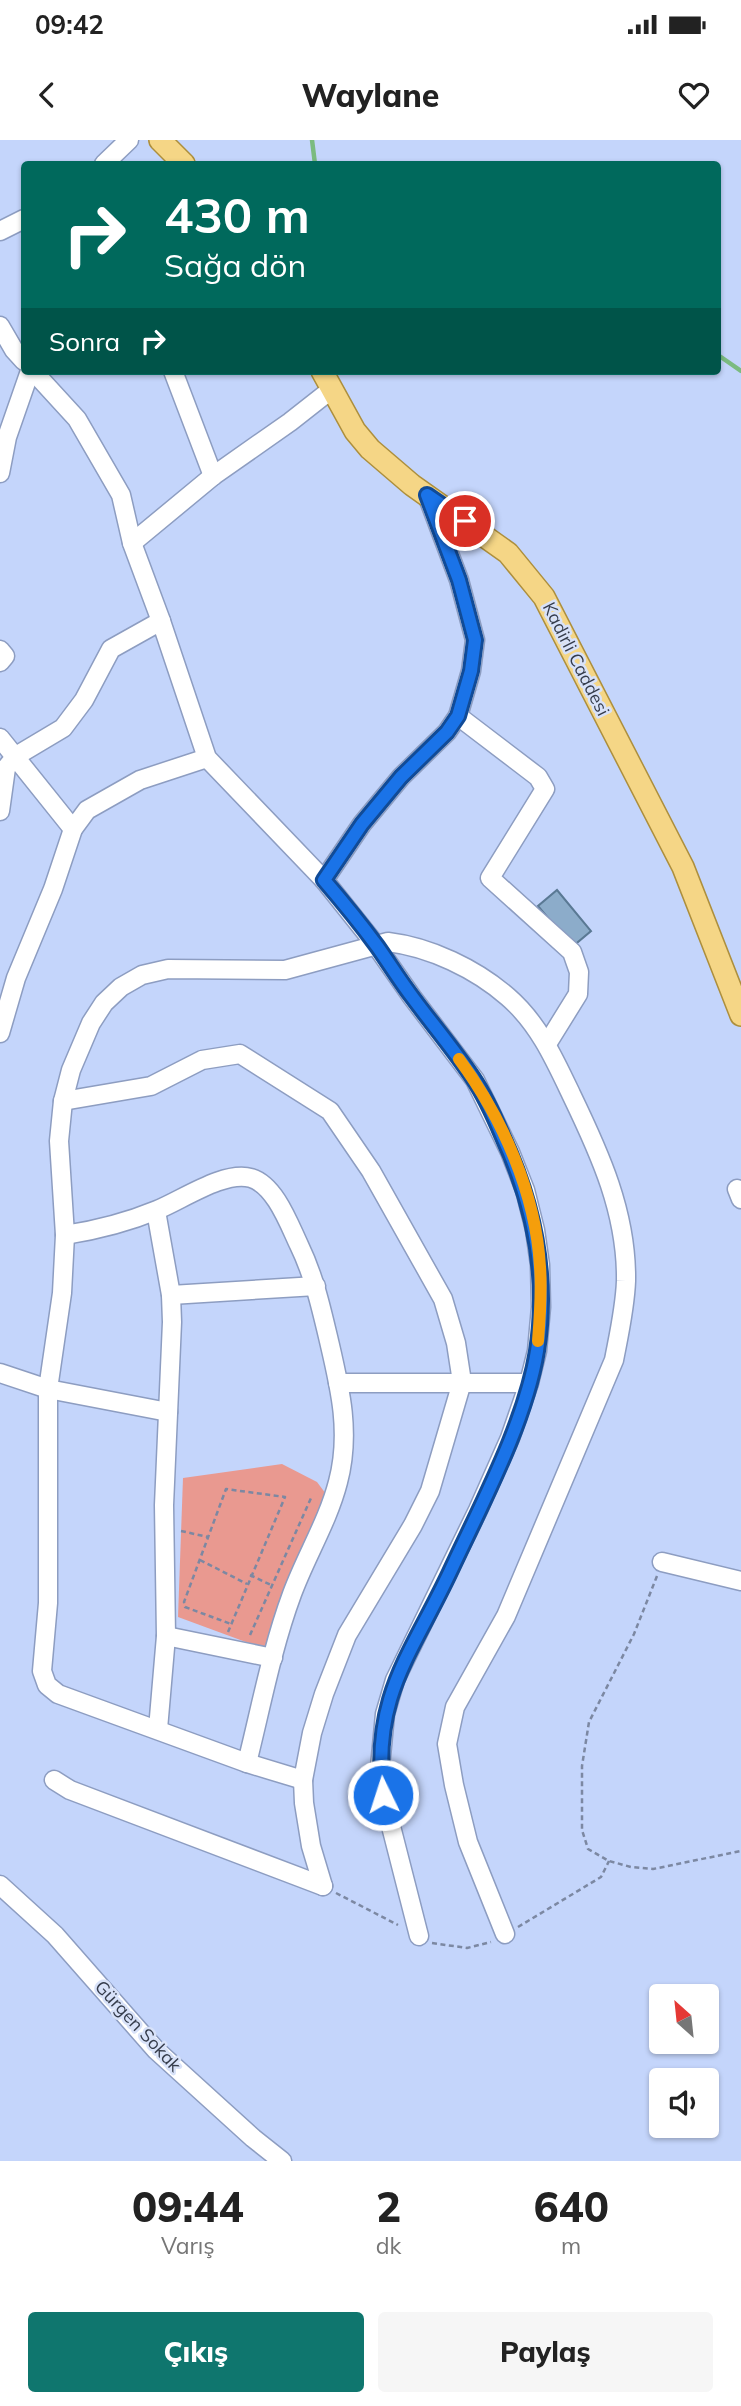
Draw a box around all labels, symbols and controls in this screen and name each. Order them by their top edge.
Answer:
text: 09:42 [35,8,104,41]
text: Waylane [302,75,439,115]
icon: back [28,76,66,114]
icon: heart [675,76,713,114]
text: 430 m [164,184,310,245]
icon: right [49,189,140,280]
text: Sağa dön [164,245,306,285]
icon: right [134,322,172,360]
text: Sonra [49,325,120,358]
pin [435,491,495,551]
icon: arrive [446,502,484,540]
street label: Kadirli Caddesi [538,598,615,720]
position arrow [346,1758,420,1832]
street label: Gürgen Sokak [90,1975,187,2077]
north arrow [649,1984,719,2054]
map controls [649,1984,719,2138]
button: sound [649,2068,719,2138]
text: 09:44 [132,2180,244,2233]
text: 2 [376,2180,401,2233]
text: 640 [533,2180,609,2233]
text: Varış [161,2231,215,2260]
text: dk [376,2231,401,2260]
text: m [561,2231,581,2260]
button: Çıkış [28,2312,364,2392]
button: Paylaş [378,2312,713,2392]

